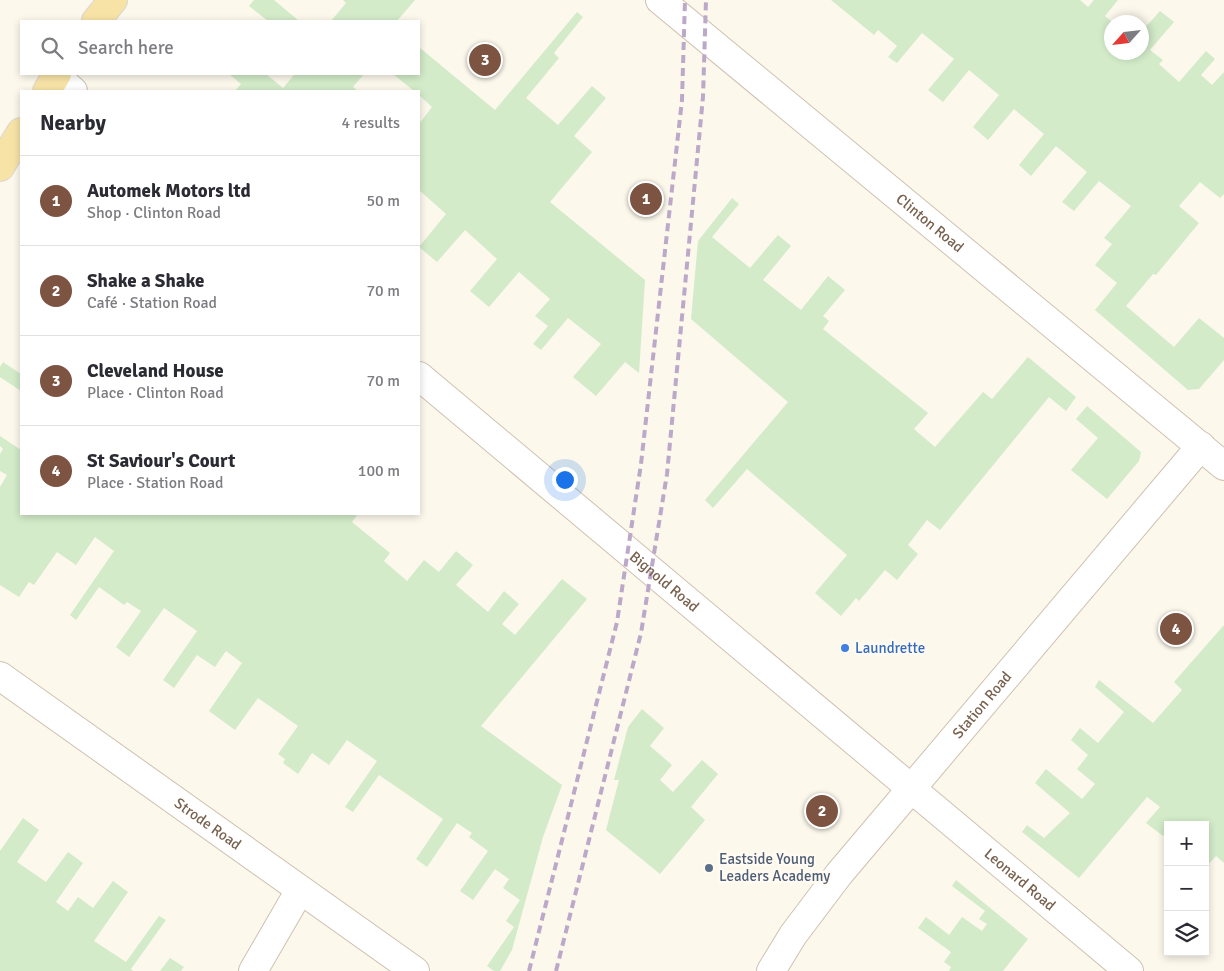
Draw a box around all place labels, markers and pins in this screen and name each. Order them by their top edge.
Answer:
pin: 3 [469,41,501,79]
pin: 1 [630,180,662,218]
pin: 4 [1160,610,1192,648]
place label: Laundrette [855,639,925,657]
marker: Laundrette [839,642,851,654]
pin: 2 [806,792,838,830]
place label: Eastside Young Leaders Academy [719,850,830,885]
marker: Eastside Young Leaders Academy [703,862,715,874]

